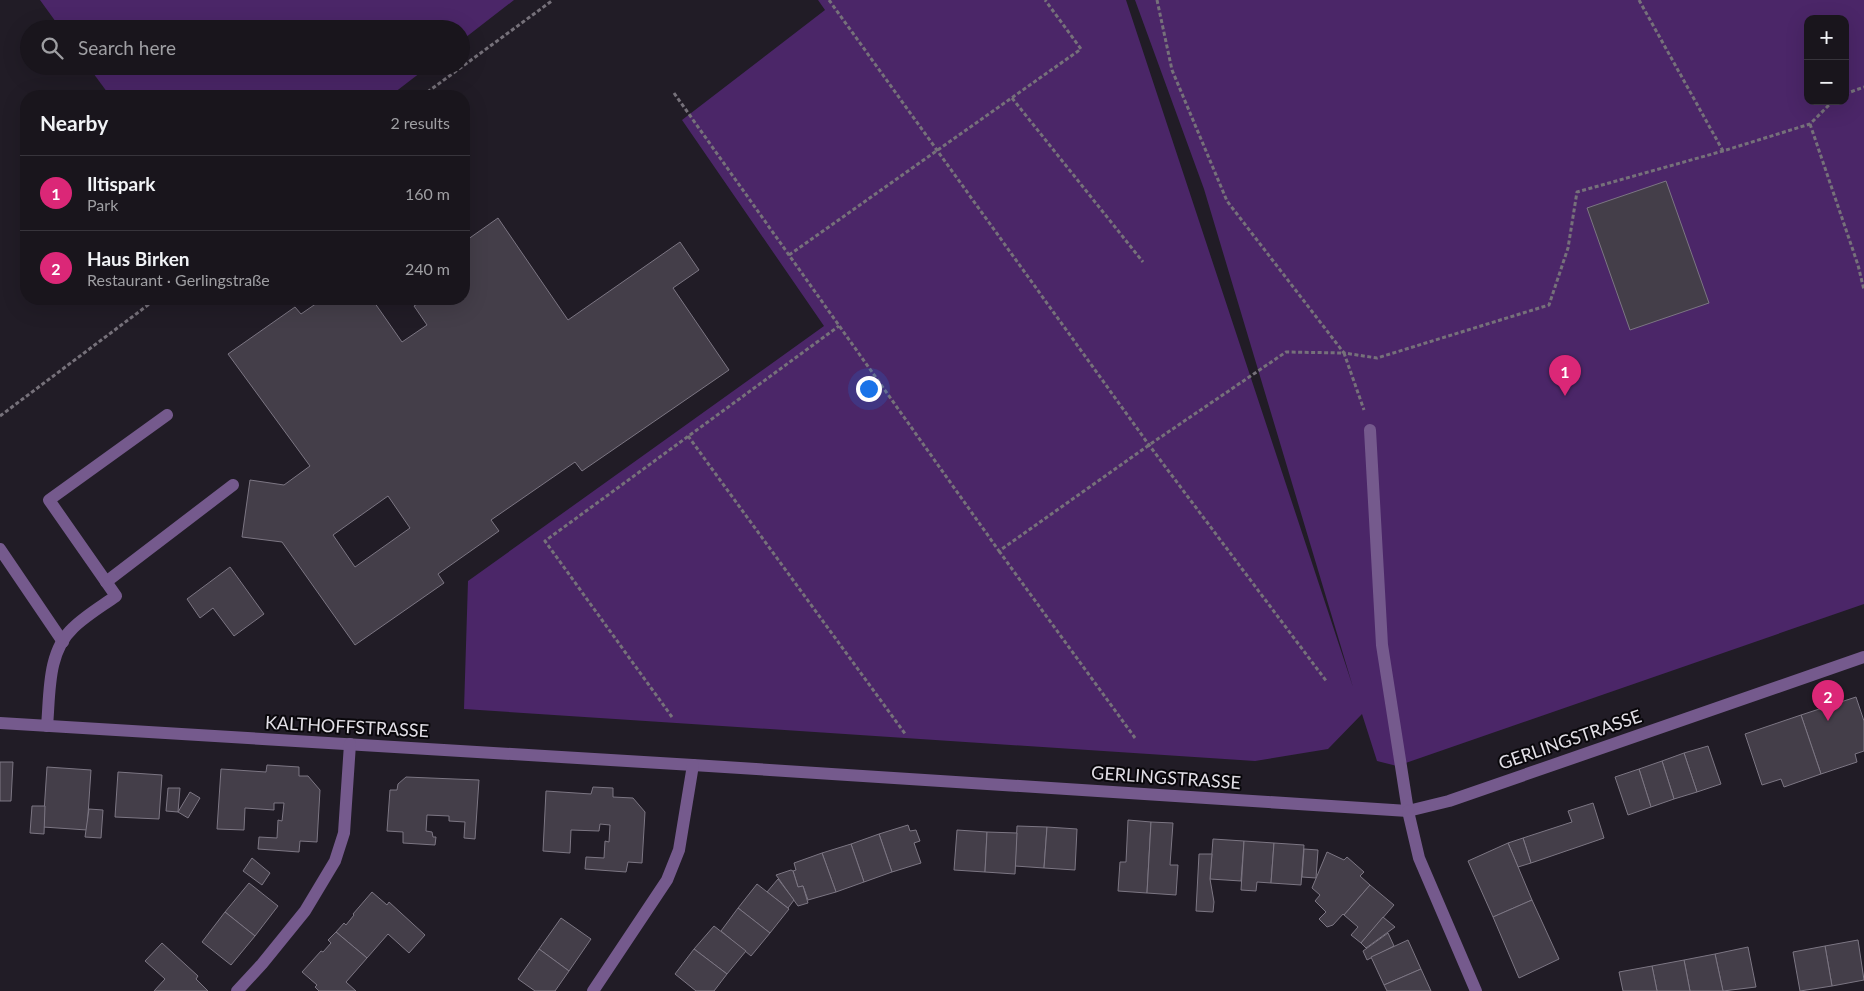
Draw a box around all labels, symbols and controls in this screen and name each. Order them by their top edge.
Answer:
map controls [1804,15,1849,105]
button: + [1804,15,1849,60]
search box [20,20,470,75]
icon: search [38,34,66,62]
text: Search here [78,36,176,59]
button: − [1804,60,1849,105]
text: Nearby [40,110,108,135]
text: 2 results [390,113,450,132]
text: Iltispark [87,172,155,195]
text: 1 [51,184,61,203]
text: 160 m [405,184,450,203]
text: Park [87,195,118,214]
text: Haus Birken [87,247,190,270]
text: 2 [51,259,61,278]
text: 240 m [405,259,450,278]
text: Restaurant · Gerlingstraße [87,270,270,289]
pin: 1 [1549,355,1581,396]
your location [856,376,882,402]
pin: 2 [1812,680,1844,721]
street label: GERLINGSTRASSE [1495,704,1644,774]
street label: KALTHOFFSTRASSE [264,711,430,741]
street label: GERLINGSTRASSE [1091,761,1242,793]

